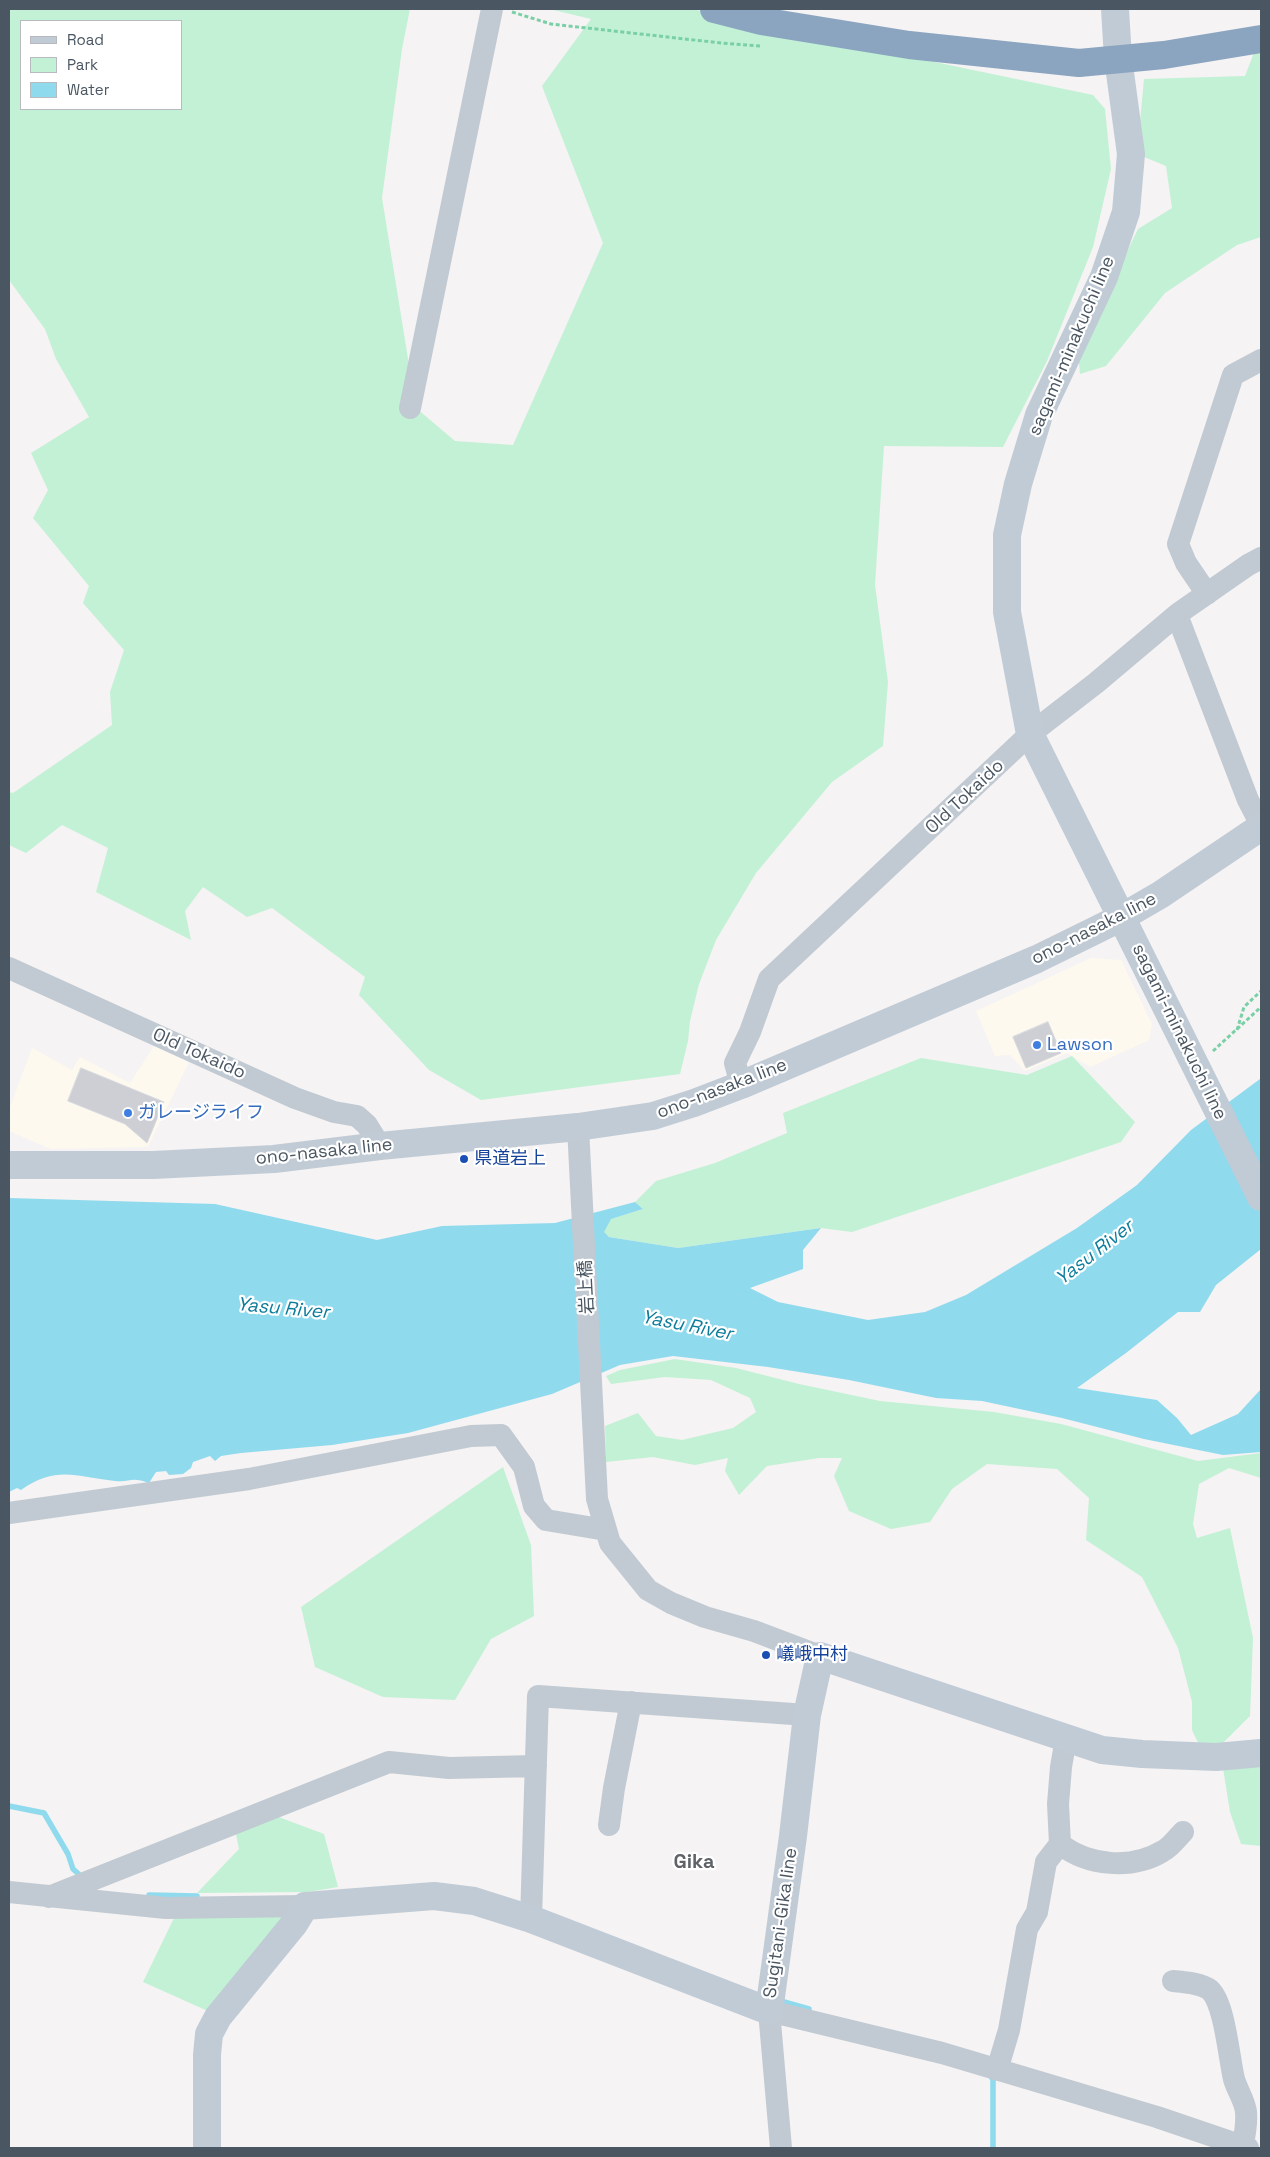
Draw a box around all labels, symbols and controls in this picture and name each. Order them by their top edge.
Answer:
legend [20,20,182,110]
text: Road [67,30,104,49]
text: Park [67,55,98,74]
text: Water [67,80,109,99]
street label: sagami-minakuchi line [1024,253,1120,439]
street label: Old Tokaido [921,755,1009,839]
street label: ono-nasaka line [1028,888,1160,970]
street label: sagami-minakuchi line [1127,941,1231,1123]
street label: Old Tokaido [149,1024,249,1084]
place label: Lawson [1047,1034,1113,1056]
marker: Lawson [1031,1039,1043,1051]
street label: ono-nasaka line [654,1054,790,1124]
place label: ガレージライフ [138,1102,264,1124]
marker: ガレージライフ [122,1107,134,1119]
street label: ono-nasaka line [254,1134,394,1170]
place label: 県道岩上 [474,1148,546,1170]
marker: 県道岩上 [458,1153,470,1165]
water label: Yasu River [1052,1216,1138,1290]
street label: 岩上橋 [575,1259,599,1315]
water label: Yasu River [236,1294,330,1324]
water label: Yasu River [640,1306,734,1346]
place label: 嶬峨中村 [776,1644,848,1666]
marker: 嶬峨中村 [760,1649,772,1661]
street label: Sugitani-Gika line [760,1846,802,2000]
district label: Gika [673,1851,715,1875]

